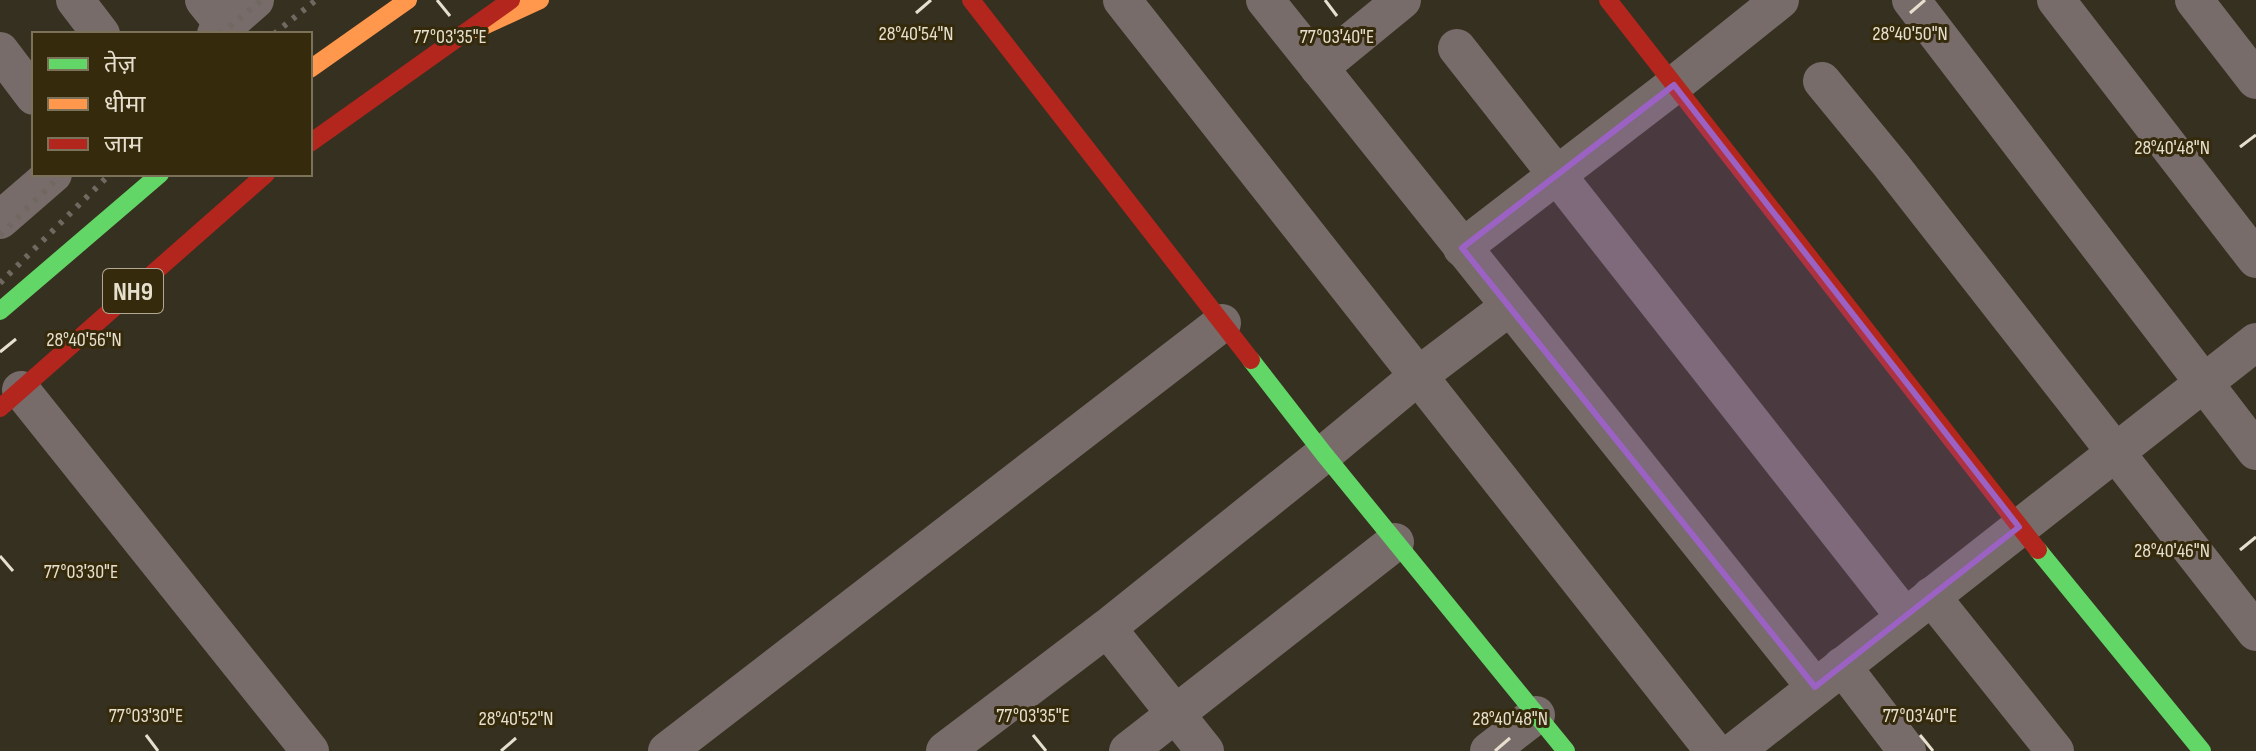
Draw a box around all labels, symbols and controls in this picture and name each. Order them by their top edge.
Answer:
text: 28°40'54"N [878,22,954,46]
text: 28°40'50"N [1872,22,1948,46]
text: 77°03'35"E [413,25,487,49]
text: 77°03'40"E [1300,25,1374,49]
legend [32,32,312,176]
text: तेज़ [104,50,137,79]
text: धीमा [104,90,146,119]
text: जाम [104,130,143,159]
text: 28°40'48"N [2134,136,2210,160]
road number: NH9 [103,269,163,313]
text: 28°40'56"N [46,328,122,352]
text: 28°40'46"N [2134,539,2210,563]
text: 77°03'30"E [44,560,118,584]
text: 77°03'30"E [109,704,183,728]
text: 77°03'35"E [996,704,1070,728]
text: 77°03'40"E [1883,704,1957,728]
text: 28°40'52"N [479,707,553,731]
text: 28°40'48"N [1472,707,1548,731]

